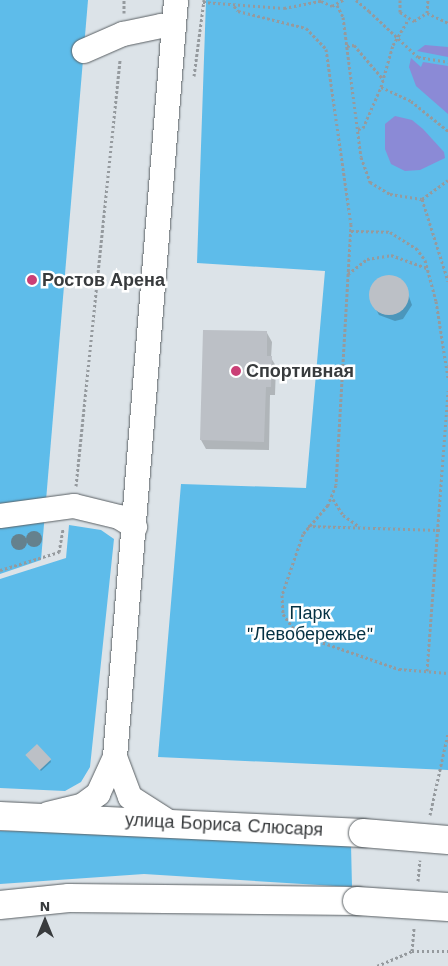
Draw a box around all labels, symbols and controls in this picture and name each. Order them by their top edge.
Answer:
place label: Ростов Арена [42,269,165,291]
marker: Ростов Арена [26,274,38,286]
place label: Спортивная [246,360,354,382]
marker: Спортивная [230,365,242,377]
park label: Парк "Левобережье" [246,603,374,646]
street label: улица Бориса Слюсаря [124,809,324,841]
north arrow [20,896,70,946]
text: N [40,898,50,914]

